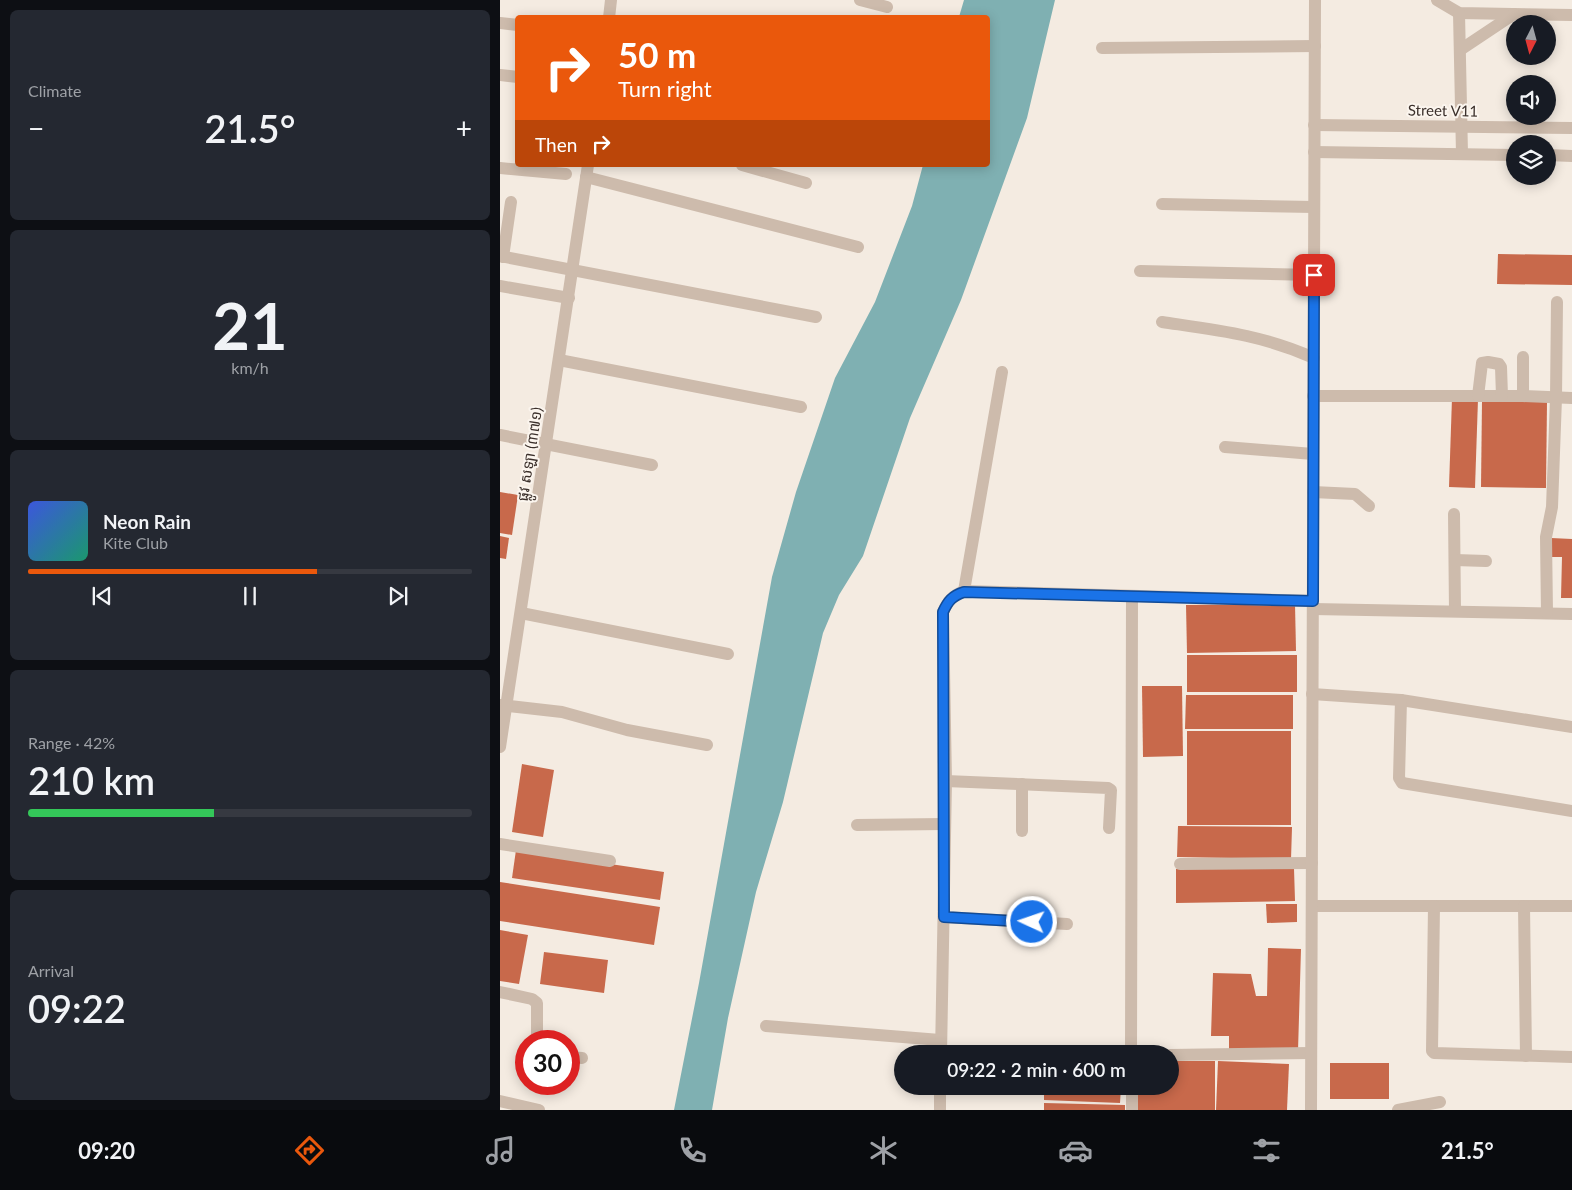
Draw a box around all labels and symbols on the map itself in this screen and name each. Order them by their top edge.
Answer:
north arrow [1506,15,1556,65]
street label: Street V11 [1408,100,1478,120]
pin [1293,254,1335,296]
street label: ផ្លូវ សឡា (៣៧១) [513,406,551,503]
position arrow [1005,895,1057,947]
speed limit sign: 30 [515,1030,580,1095]

